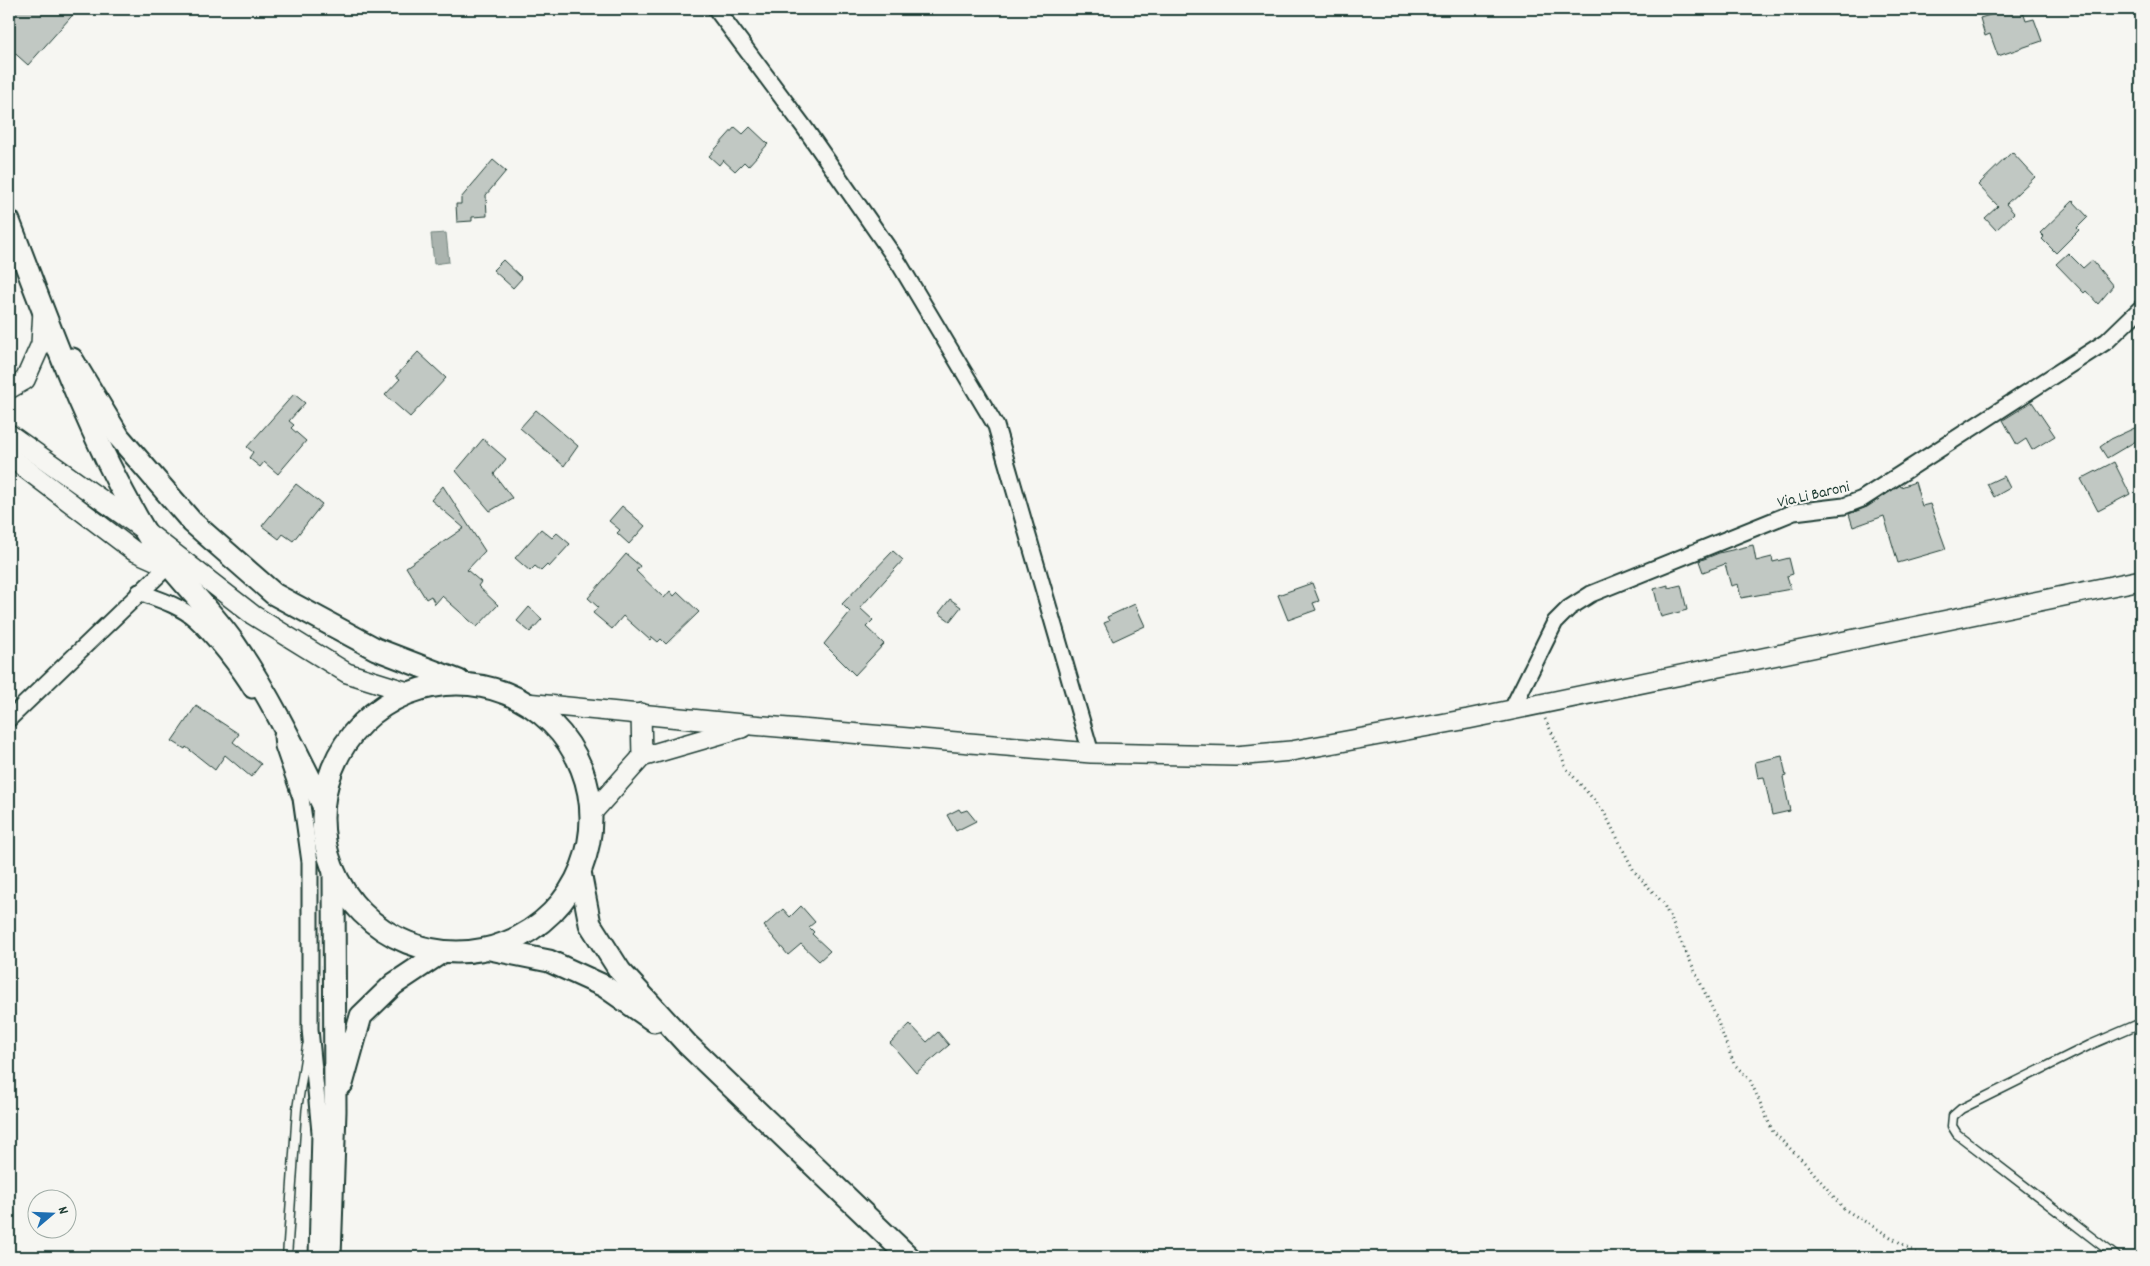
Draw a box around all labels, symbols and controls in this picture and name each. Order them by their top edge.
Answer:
street label: Via Li Baroni [1775,476,1852,515]
north arrow [28,1188,78,1238]
text: N [52,1204,73,1217]

